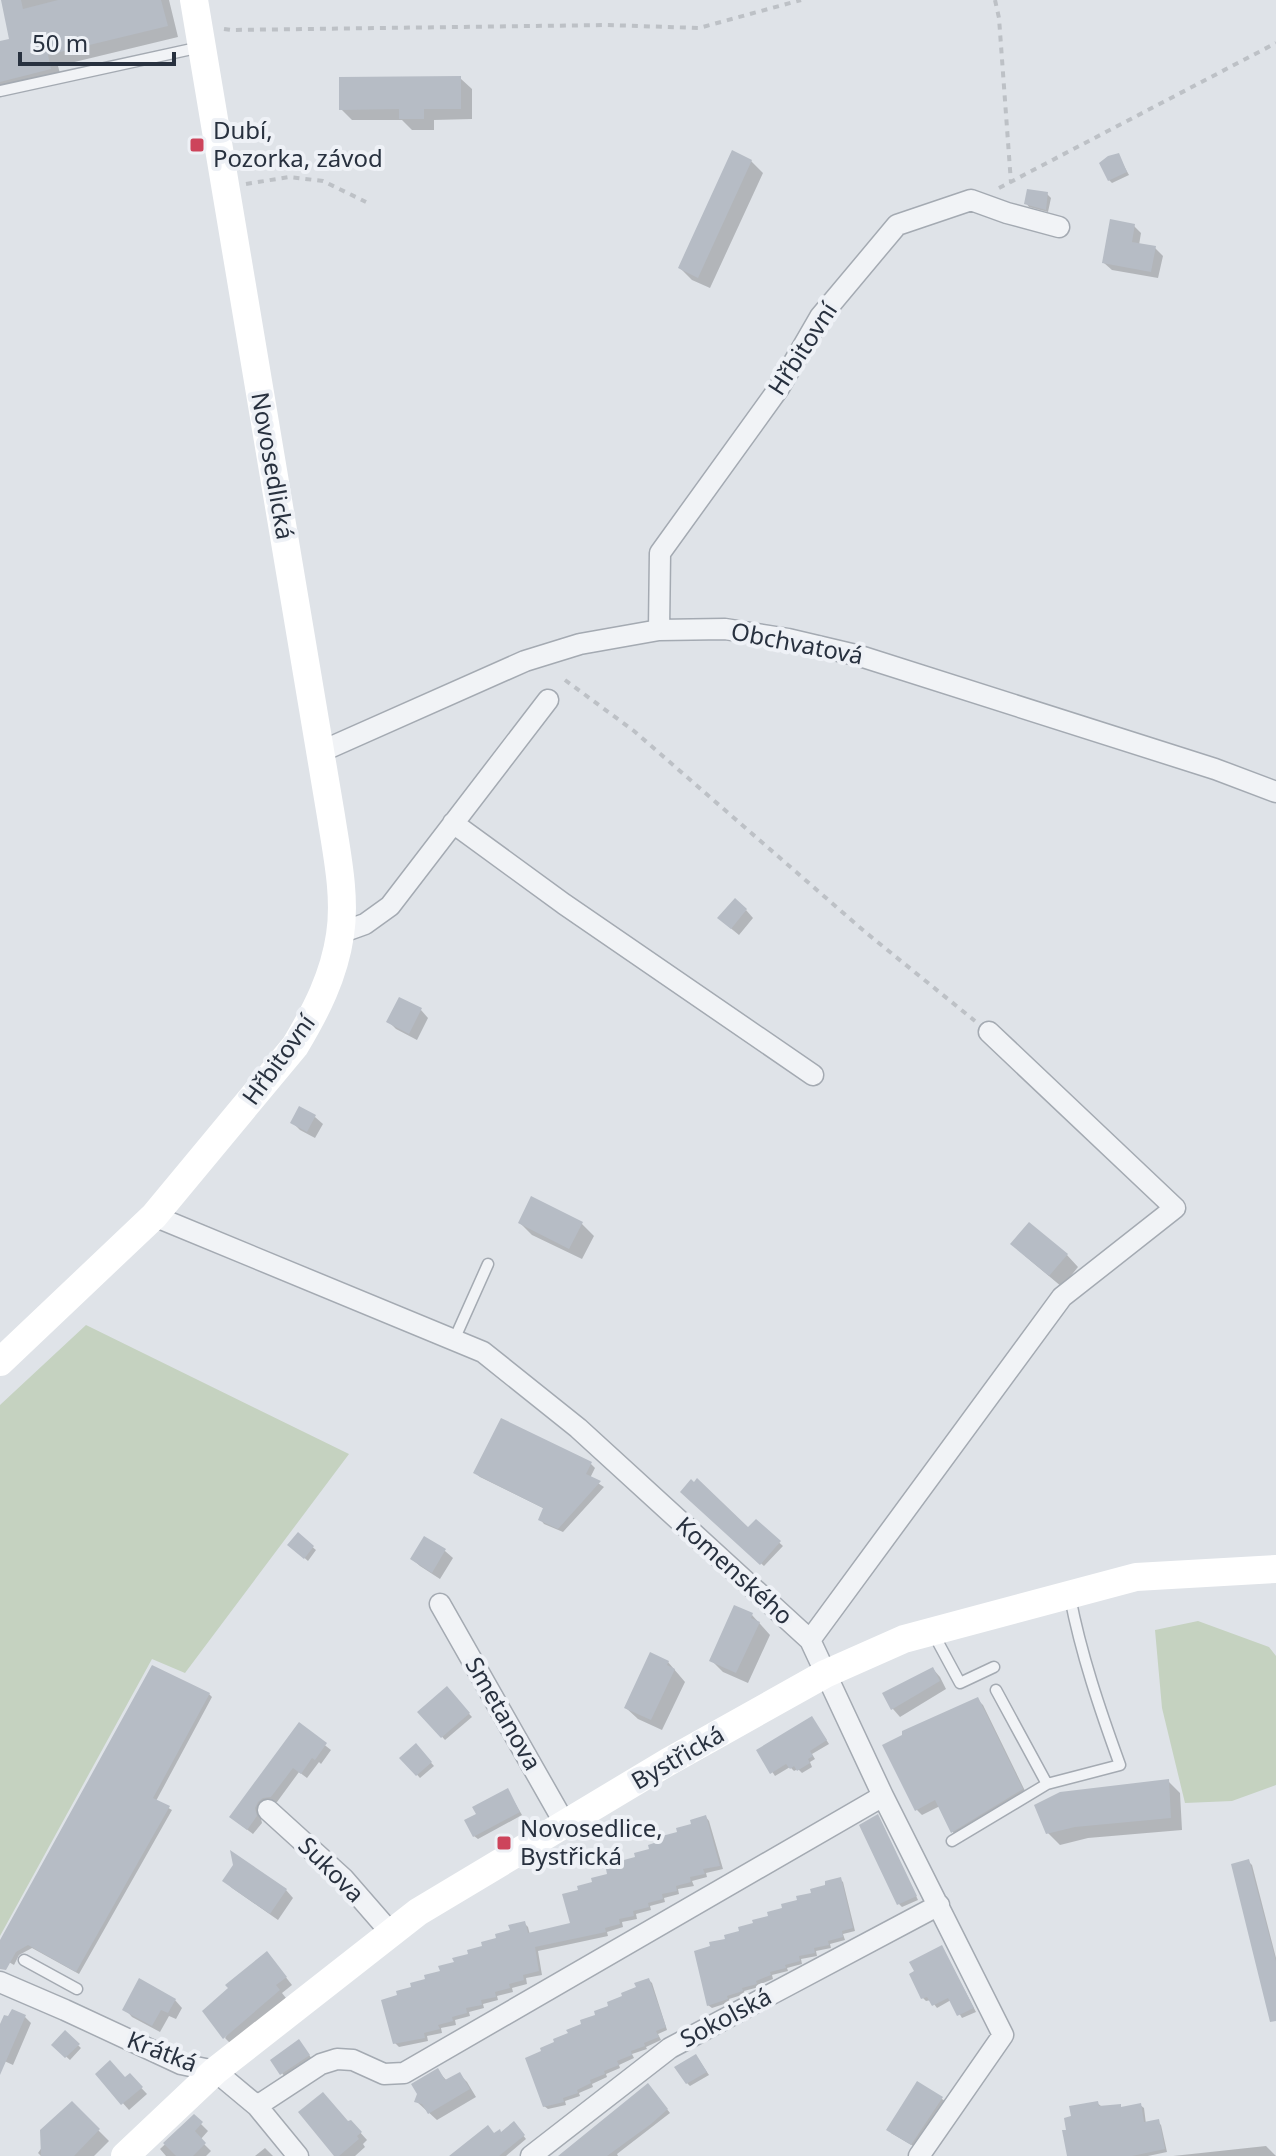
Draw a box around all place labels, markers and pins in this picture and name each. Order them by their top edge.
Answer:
place label: Dubí, Pozorka, závod [213,113,383,174]
marker: Dubí, Pozorka, závod [188,136,206,154]
place label: Novosedlice, Bystřická [520,1811,663,1872]
marker: Novosedlice, Bystřická [495,1834,513,1852]

